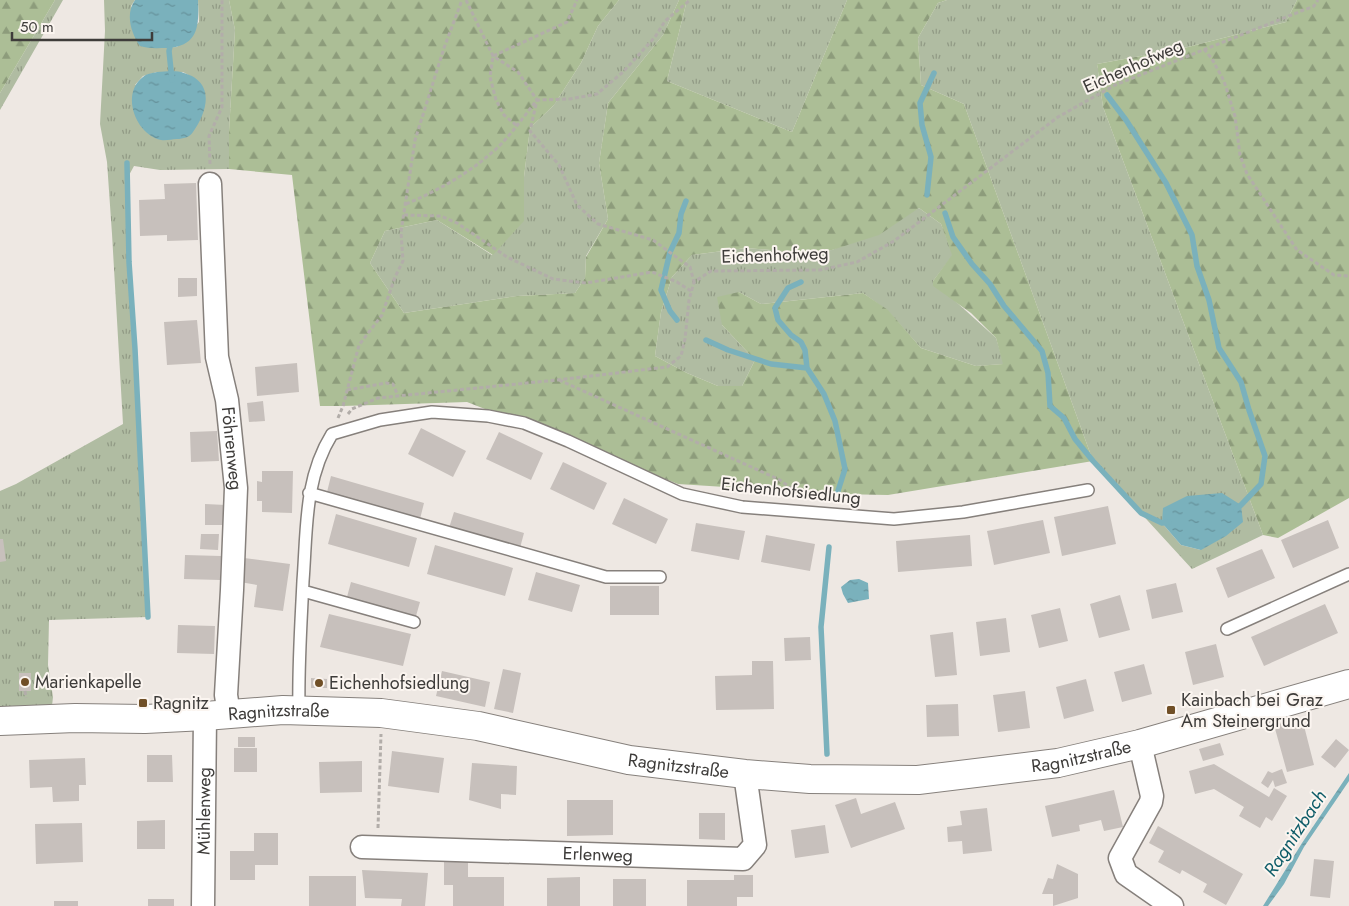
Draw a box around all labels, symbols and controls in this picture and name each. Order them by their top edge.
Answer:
scale bar [12,10,152,42]
text: 50 m [20,16,54,38]
street label: Eichenhofweg [1079,32,1187,100]
street label: Eichenhofweg [721,240,829,270]
street label: Föhrenweg [215,405,249,491]
street label: Eichenhofsiedlung [720,471,862,511]
place label: Marienkapelle [35,669,141,695]
place label: Eichenhofsiedlung [329,670,470,696]
marker: Marienkapelle [19,676,31,688]
marker: Eichenhofsiedlung [313,677,325,689]
place label: Kainbach bei Graz Am Steinergrund [1181,687,1324,734]
place label: Ragnitz [153,690,209,716]
marker: Ragnitz [137,697,149,709]
street label: Ragnitzstraße [227,697,330,727]
marker: Kainbach bei Graz Am Steinergrund [1165,704,1177,716]
street label: Ragnitzstraße [1030,733,1134,779]
street label: Ragnitzstraße [627,747,731,785]
street label: Mühlenweg [191,767,217,855]
water label: Ragnitzbach [1257,784,1333,882]
street label: Erlenweg [562,840,633,869]

